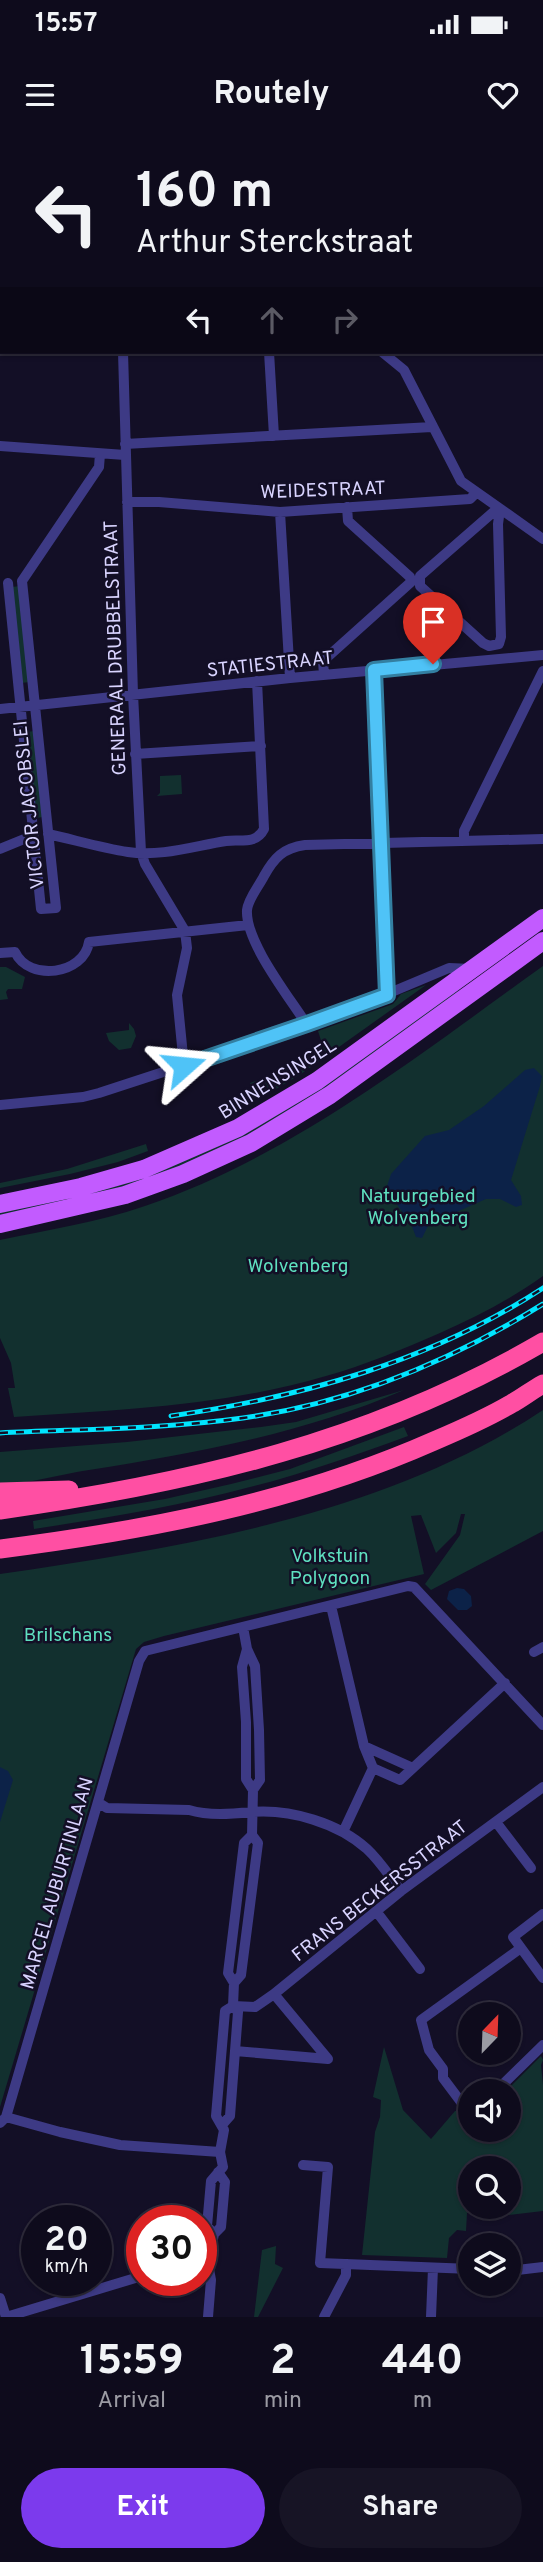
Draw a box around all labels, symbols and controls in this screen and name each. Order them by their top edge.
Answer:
text: 15:57 [35,8,97,41]
text: Routely [214,75,329,115]
icon: menu [21,76,59,114]
icon: heart [484,76,522,114]
text: 160 m [136,163,273,225]
icon: left [21,168,112,259]
text: Arthur Sterckstraat [136,224,413,264]
icon: left [180,301,218,339]
icon: ahead [253,301,291,339]
icon: right [326,301,364,339]
street label: WEIDESTRAAT [260,477,386,505]
street label: GENERAAL DRUBBELSTRAAT [100,520,132,776]
pin [403,592,463,664]
icon: arrive [414,603,452,641]
street label: STATIESTRAAT [206,646,335,684]
street label: VICTOR JACOBSLEI [9,719,51,890]
position arrow [147,1029,221,1103]
street label: BINNENSINGEL [215,1034,342,1125]
park label: Natuurgebied Wolvenberg [360,1185,476,1231]
park label: Wolvenberg [248,1255,348,1279]
park label: Volkstuin Polygoon [290,1545,370,1591]
park label: Brilschans [24,1624,112,1648]
street label: MARCEL AUBURTINLAAN [16,1775,100,1992]
street label: FRANS BECKERSSTRAAT [288,1815,473,1968]
north arrow [458,2002,522,2065]
map controls [458,2002,521,2296]
button: sound [458,2079,521,2142]
button: search [458,2156,521,2219]
speed limit sign: 30 [126,2205,217,2296]
text: 20 [44,2219,89,2263]
button: layers [458,2233,521,2296]
text: km/h [45,2256,88,2279]
text: 15:59 [80,2336,184,2389]
text: 2 [270,2336,296,2389]
text: 440 [382,2336,463,2389]
text: Arrival [98,2387,166,2416]
text: min [264,2387,302,2416]
text: m [413,2387,432,2416]
button: Exit [21,2468,265,2548]
button: Share [279,2468,522,2548]

